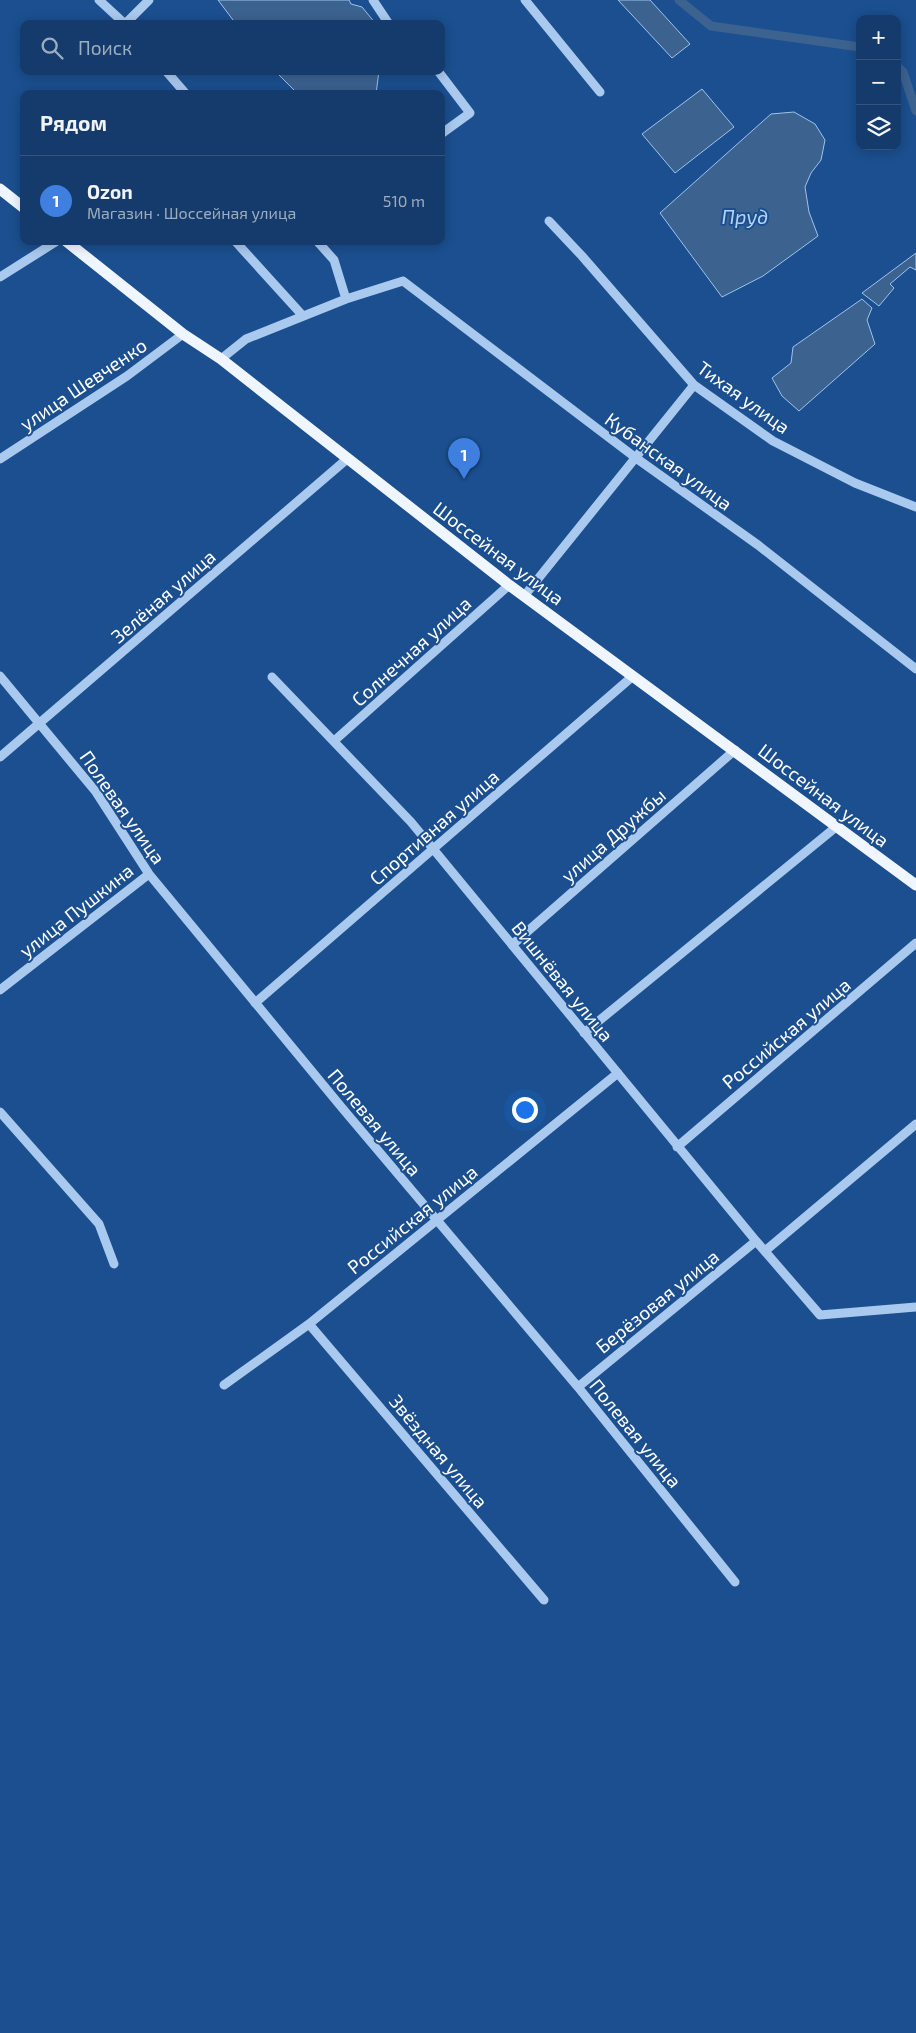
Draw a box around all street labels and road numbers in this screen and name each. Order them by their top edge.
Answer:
street label: улица Шевченко [15,333,151,436]
street label: Тихая улица [693,356,795,439]
street label: Кубанская улица [600,407,737,516]
street label: Шоссейная улица [429,496,569,610]
street label: Зелёная улица [106,544,221,648]
street label: Солнечная улица [347,591,476,711]
street label: Шоссейная улица [754,738,894,852]
street label: Полевая улица [75,746,171,869]
street label: Спортивная улица [365,765,504,890]
street label: улица Дружбы [556,783,671,887]
street label: улица Пушкина [14,858,138,962]
street label: Вишнёвая улица [507,916,619,1046]
street label: Российская улица [717,973,855,1094]
street label: Полевая улица [323,1064,427,1181]
street label: Российская улица [342,1160,482,1279]
street label: Берёзовая улица [591,1244,724,1359]
street label: Полевая улица [584,1374,687,1493]
street label: Звёздная улица [384,1390,493,1513]

